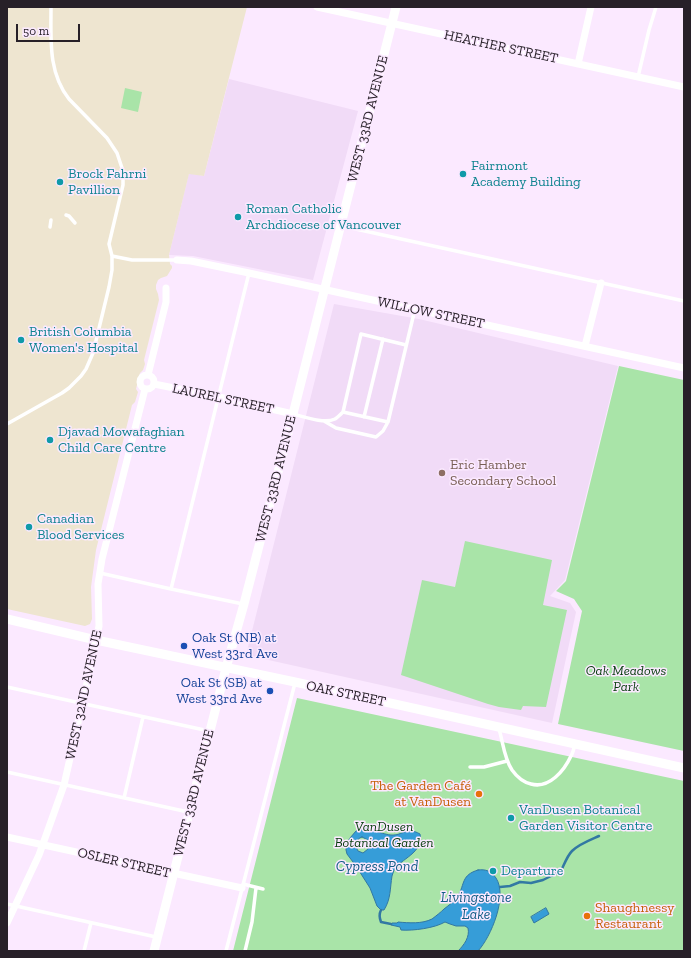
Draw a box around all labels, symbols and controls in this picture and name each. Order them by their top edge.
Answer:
scale bar [18,16,82,42]
text: 50 m [23,24,49,38]
street label: HEATHER STREET [442,27,560,67]
street label: WEST 33RD AVENUE [344,54,392,184]
place label: Fairmont Academy Building [471,158,581,190]
place label: Brock Fahrni Pavillion [68,166,146,198]
marker: Fairmont Academy Building [458,169,468,179]
marker: Brock Fahrni Pavillion [55,177,65,187]
place label: Roman Catholic Archdiocese of Vancouver [246,201,401,234]
marker: Roman Catholic Archdiocese of Vancouver [233,212,243,222]
street label: WILLOW STREET [376,293,486,333]
place label: British Columbia Women's Hospital [29,324,138,356]
marker: British Columbia Women's Hospital [16,335,26,345]
street label: LAUREL STREET [171,380,275,418]
street label: WEST 33RD AVENUE [252,414,300,544]
place label: Djavad Mowafaghian Child Care Centre [58,424,185,456]
marker: Djavad Mowafaghian Child Care Centre [45,435,55,445]
place label: Eric Hamber Secondary School [450,457,556,490]
marker: Eric Hamber Secondary School [437,468,447,478]
place label: Canadian Blood Services [37,511,124,544]
marker: Canadian Blood Services [24,522,34,532]
street label: WEST 32ND AVENUE [62,629,106,761]
place label: Oak St (NB) at West 33rd Ave [192,630,278,662]
marker: Oak St (NB) at West 33rd Ave [179,641,189,651]
park label: Oak Meadows Park [586,663,666,696]
place label: Oak St (SB) at West 33rd Ave [176,675,262,708]
street label: OAK STREET [305,677,387,711]
marker: Oak St (SB) at West 33rd Ave [265,686,275,696]
street label: WEST 33RD AVENUE [170,728,218,858]
place label: The Garden Café at VanDusen [370,778,471,810]
marker: The Garden Café at VanDusen [474,789,484,799]
place label: VanDusen Botanical Garden Visitor Centre [519,802,652,834]
marker: VanDusen Botanical Garden Visitor Centre [506,813,516,823]
park label: VanDusen Botanical Garden [334,819,434,852]
street label: OSLER STREET [76,844,172,882]
water label: Cypress Pond [336,858,418,876]
place label: Departure [501,863,563,879]
marker: Departure [488,866,498,876]
water label: Livingstone Lake [441,889,511,924]
place label: Shaughnessy Restaurant [595,900,674,932]
marker: Shaughnessy Restaurant [582,911,592,921]

